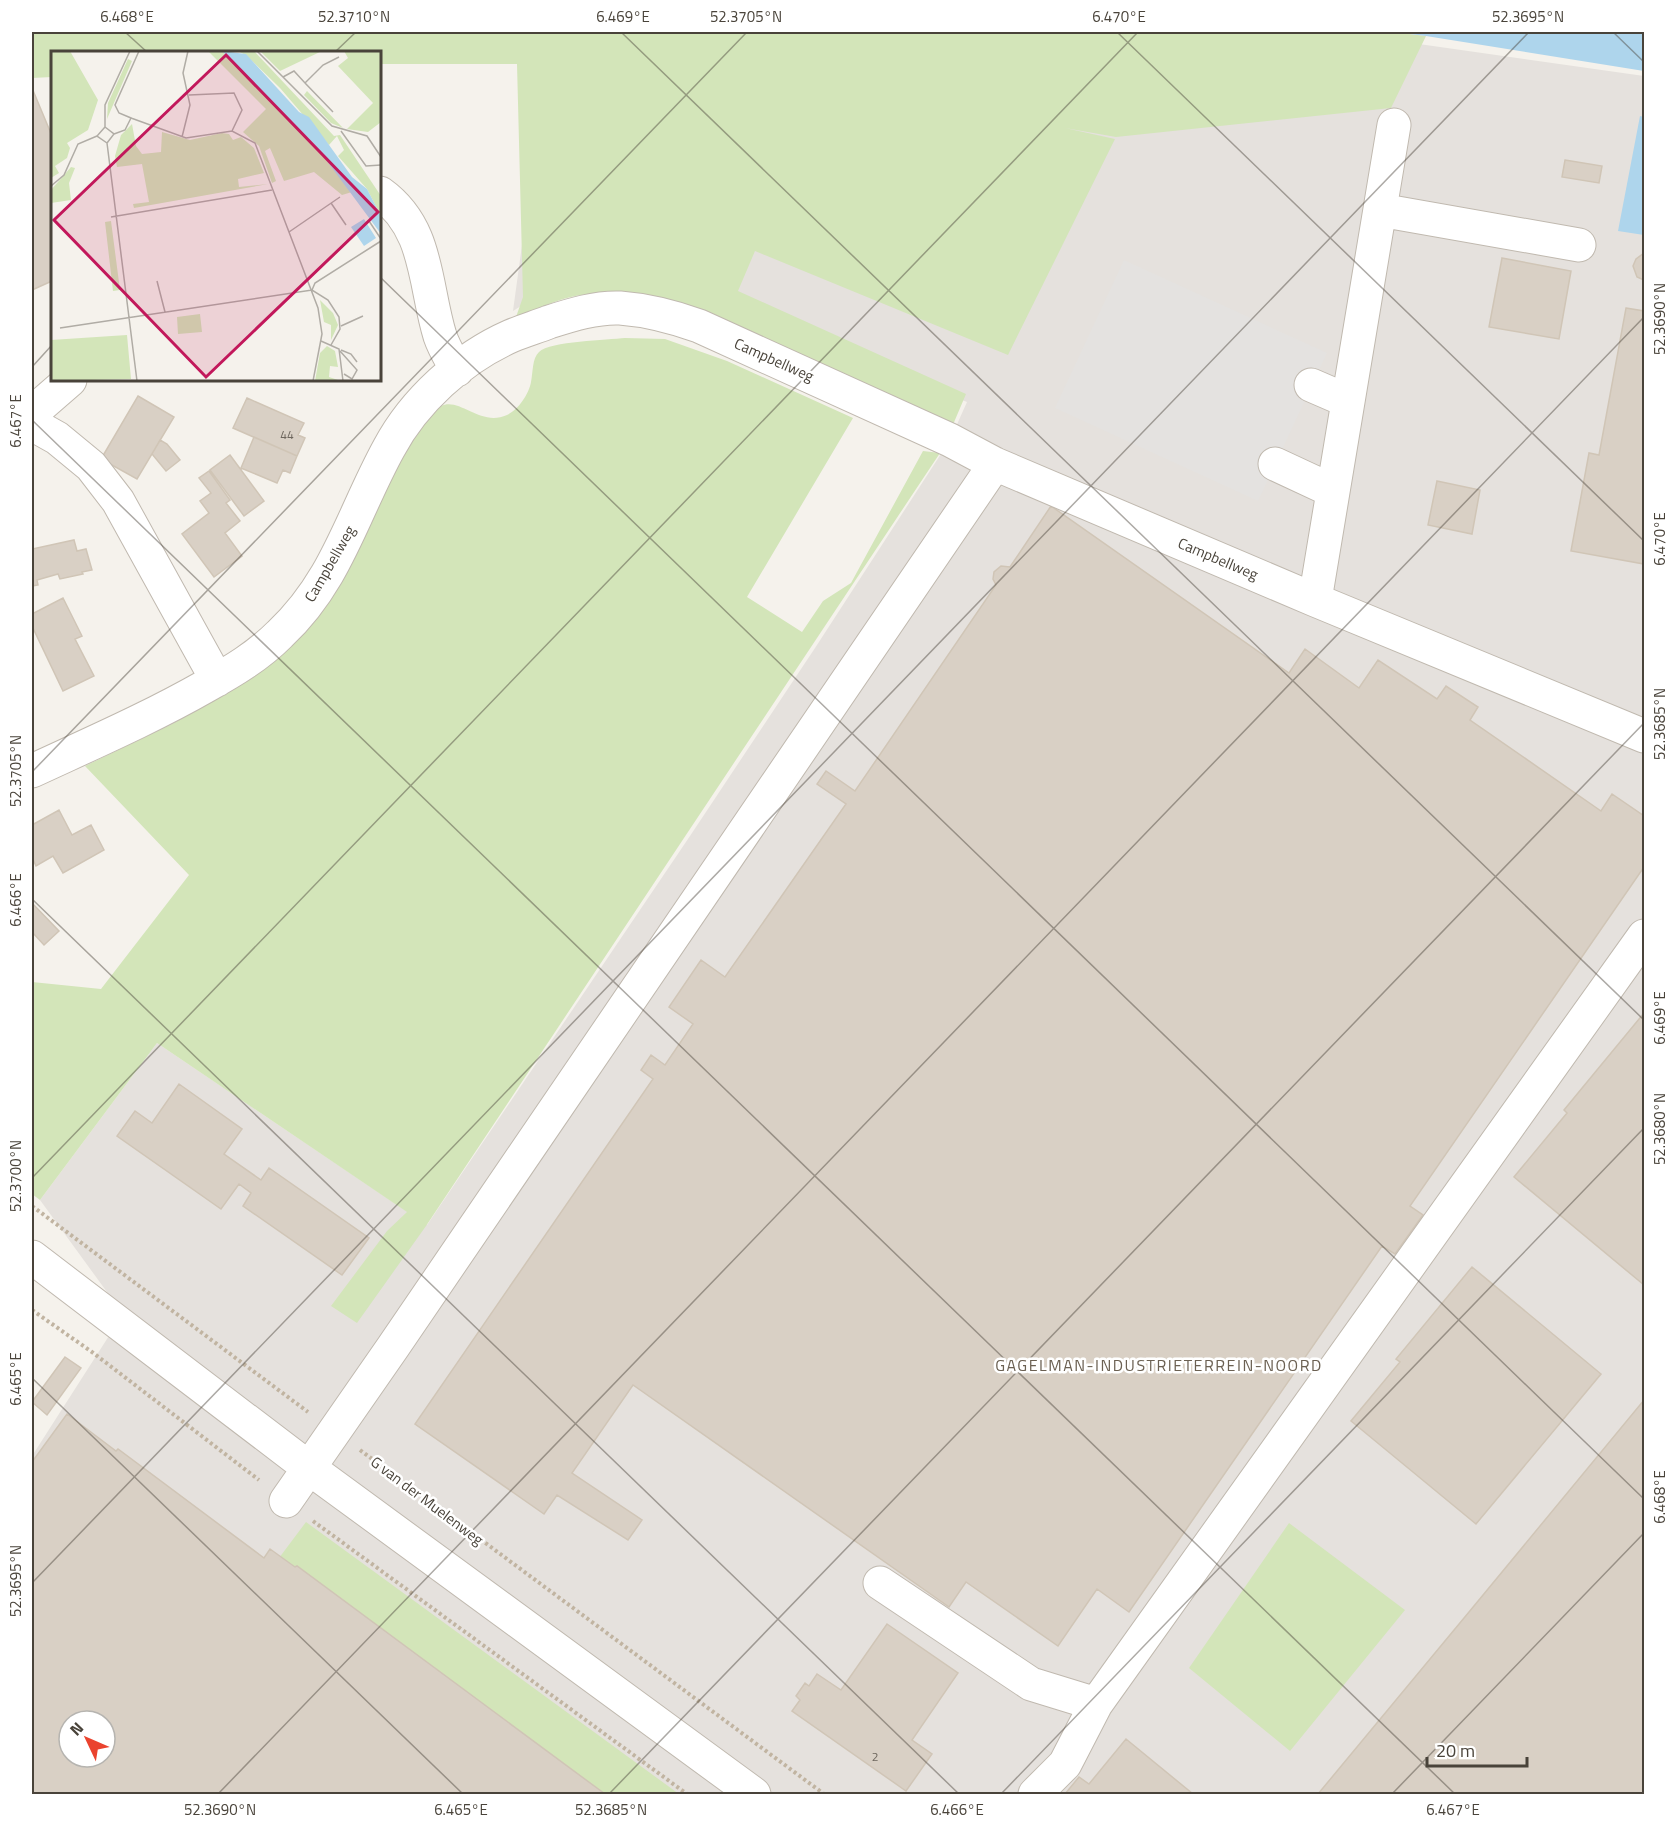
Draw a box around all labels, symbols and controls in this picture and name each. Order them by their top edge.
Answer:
text: 6.468°E [100,5,154,28]
text: 52.3710°N [318,5,390,28]
text: 6.469°E [596,5,650,28]
text: 52.3705°N [710,5,782,28]
text: 6.470°E [1092,5,1146,28]
text: 52.3695°N [1492,5,1564,28]
inset map [51,51,381,381]
text: 52.3690°N [1648,283,1671,355]
street label: Campbellweg [731,332,818,387]
text: 6.467°E [4,394,27,448]
house number: 44 [280,425,294,444]
text: 6.470°E [1648,512,1671,566]
street label: Campbellweg [298,521,361,606]
street label: Campbellweg [1175,531,1262,586]
text: 52.3685°N [1648,688,1671,760]
text: 52.3705°N [4,735,27,807]
text: 6.466°E [4,873,27,927]
text: 6.469°E [1648,991,1671,1045]
text: 52.3680°N [1648,1093,1671,1165]
text: 52.3700°N [4,1140,27,1212]
text: 6.465°E [4,1352,27,1406]
district label: GAGELMAN-INDUSTRIETERREIN-NOORD [995,1353,1323,1377]
street label: G van der Muelenweg [366,1450,489,1551]
text: 6.468°E [1648,1470,1671,1524]
text: 52.3695°N [4,1545,27,1617]
north arrow [57,1709,117,1769]
text: N [64,1716,89,1741]
scale bar [1427,1730,1528,1768]
text: 20 m [1436,1737,1475,1764]
house number: 2 [872,1747,878,1766]
text: 52.3690°N [184,1798,256,1821]
text: 6.465°E [434,1798,488,1821]
text: 52.3685°N [575,1798,647,1821]
text: 6.466°E [930,1798,984,1821]
text: 6.467°E [1426,1798,1480,1821]

